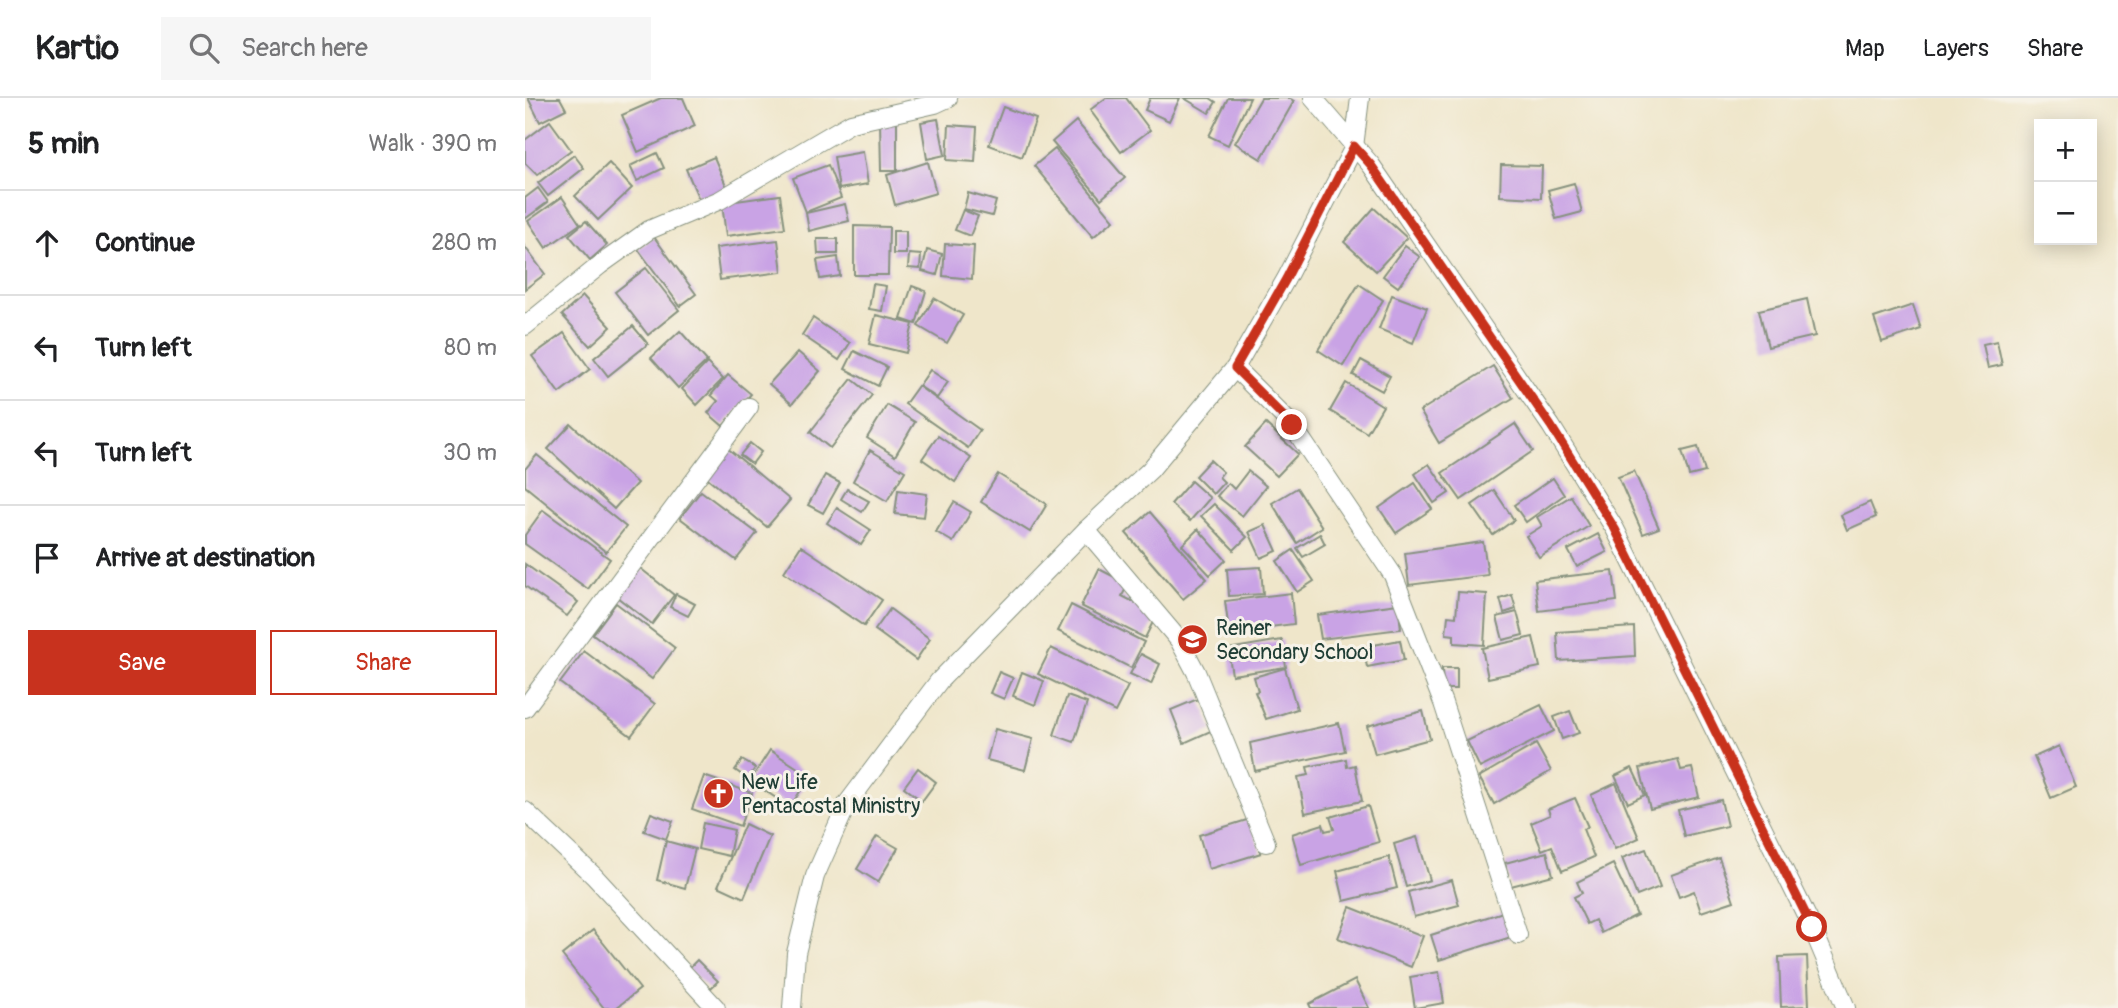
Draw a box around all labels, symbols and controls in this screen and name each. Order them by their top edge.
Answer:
search box [161,17,651,80]
text: Kartio [35,28,119,69]
icon: search [185,29,223,67]
text: Search here [241,32,368,64]
text: Map [1845,34,1885,63]
text: Layers [1923,34,1989,63]
text: Share [2027,34,2083,63]
map controls [2034,119,2097,245]
button: + [2034,119,2097,182]
text: 5 min [28,125,99,162]
text: Walk · 390 m [368,129,497,158]
button: − [2034,182,2097,245]
icon: ahead [28,224,66,262]
text: Continue [95,227,195,259]
text: 280 m [431,228,497,257]
icon: left [28,329,66,367]
text: Turn left [95,332,191,364]
text: 80 m [444,333,497,362]
route end [1276,409,1307,440]
icon: left [28,434,66,472]
text: Turn left [95,437,191,469]
text: 30 m [443,438,497,467]
icon: arrive [28,539,66,577]
text: Arrive at destination [95,542,315,574]
place label: Reiner Secondary School [1216,615,1374,666]
school or university icon: Reiner Secondary School [1176,623,1210,657]
button: Save [28,630,256,695]
button: Share [270,630,497,695]
place label: New Life Pentacostal Ministry [741,769,920,820]
church icon: New Life Pentacostal Ministry [701,777,735,811]
route start [1796,911,1827,942]

